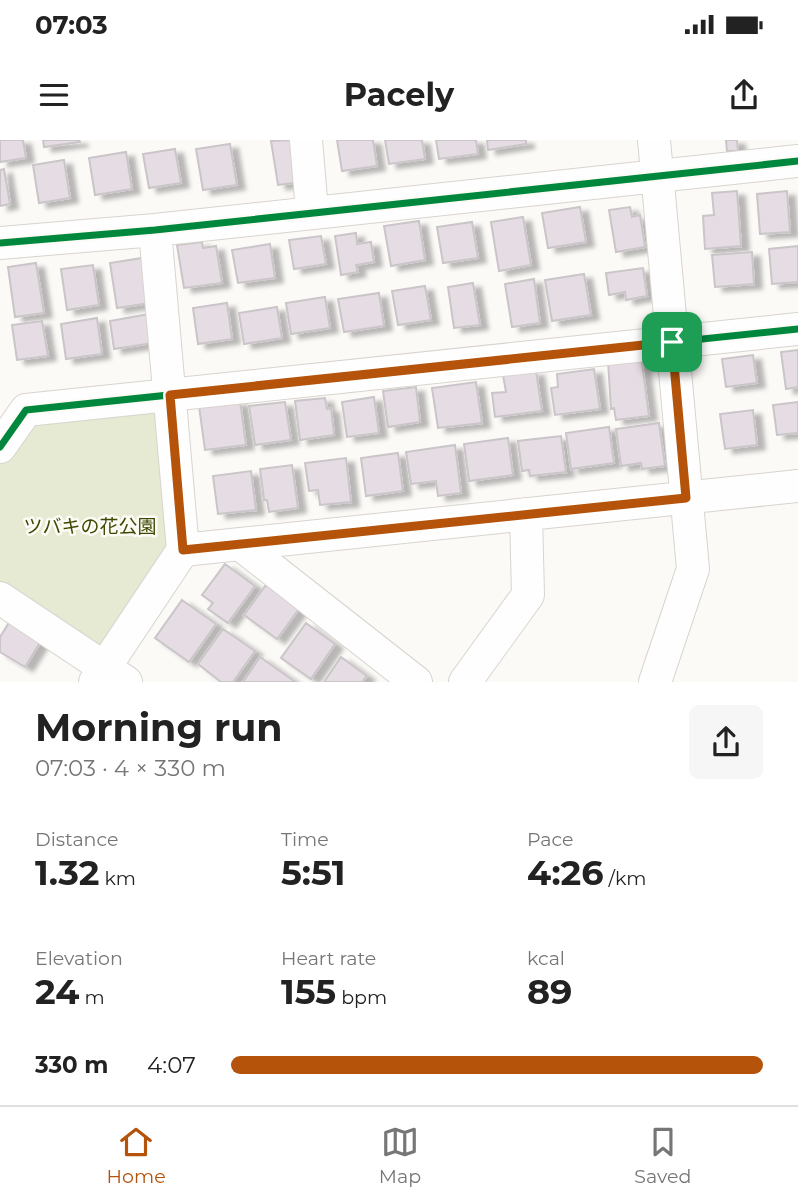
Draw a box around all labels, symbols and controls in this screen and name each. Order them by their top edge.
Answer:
text: 07:03 [35,9,108,41]
text: Pacely [344,75,454,114]
icon: menu [35,76,73,114]
icon: share [725,76,763,114]
pin [642,312,702,372]
icon: arrive [653,323,691,361]
park label: ツバキの花公園 [23,515,157,538]
text: Morning run [35,704,283,751]
button: share [689,705,763,779]
text: 07:03 · 4 × 330 m [35,754,226,782]
text: Distance [35,828,118,851]
text: Time [281,828,329,851]
text: Pace [527,828,574,851]
text: 1.32 [35,851,99,894]
text: 5:51 [281,851,346,894]
text: 4:26 [527,851,604,894]
text: km [99,867,136,890]
text: /km [604,867,646,890]
text: Elevation [35,947,123,970]
text: Heart rate [281,947,376,970]
text: kcal [527,947,565,970]
text: 24 [35,970,79,1013]
text: 155 [281,970,336,1013]
text: 89 [527,970,572,1013]
text: m [79,986,105,1009]
text: bpm [336,986,387,1009]
text: 330 m [35,1051,108,1079]
text: 4:07 [147,1051,196,1079]
tab: Home [107,1123,166,1188]
tab: Map [379,1123,421,1188]
tab: Saved [634,1123,691,1188]

